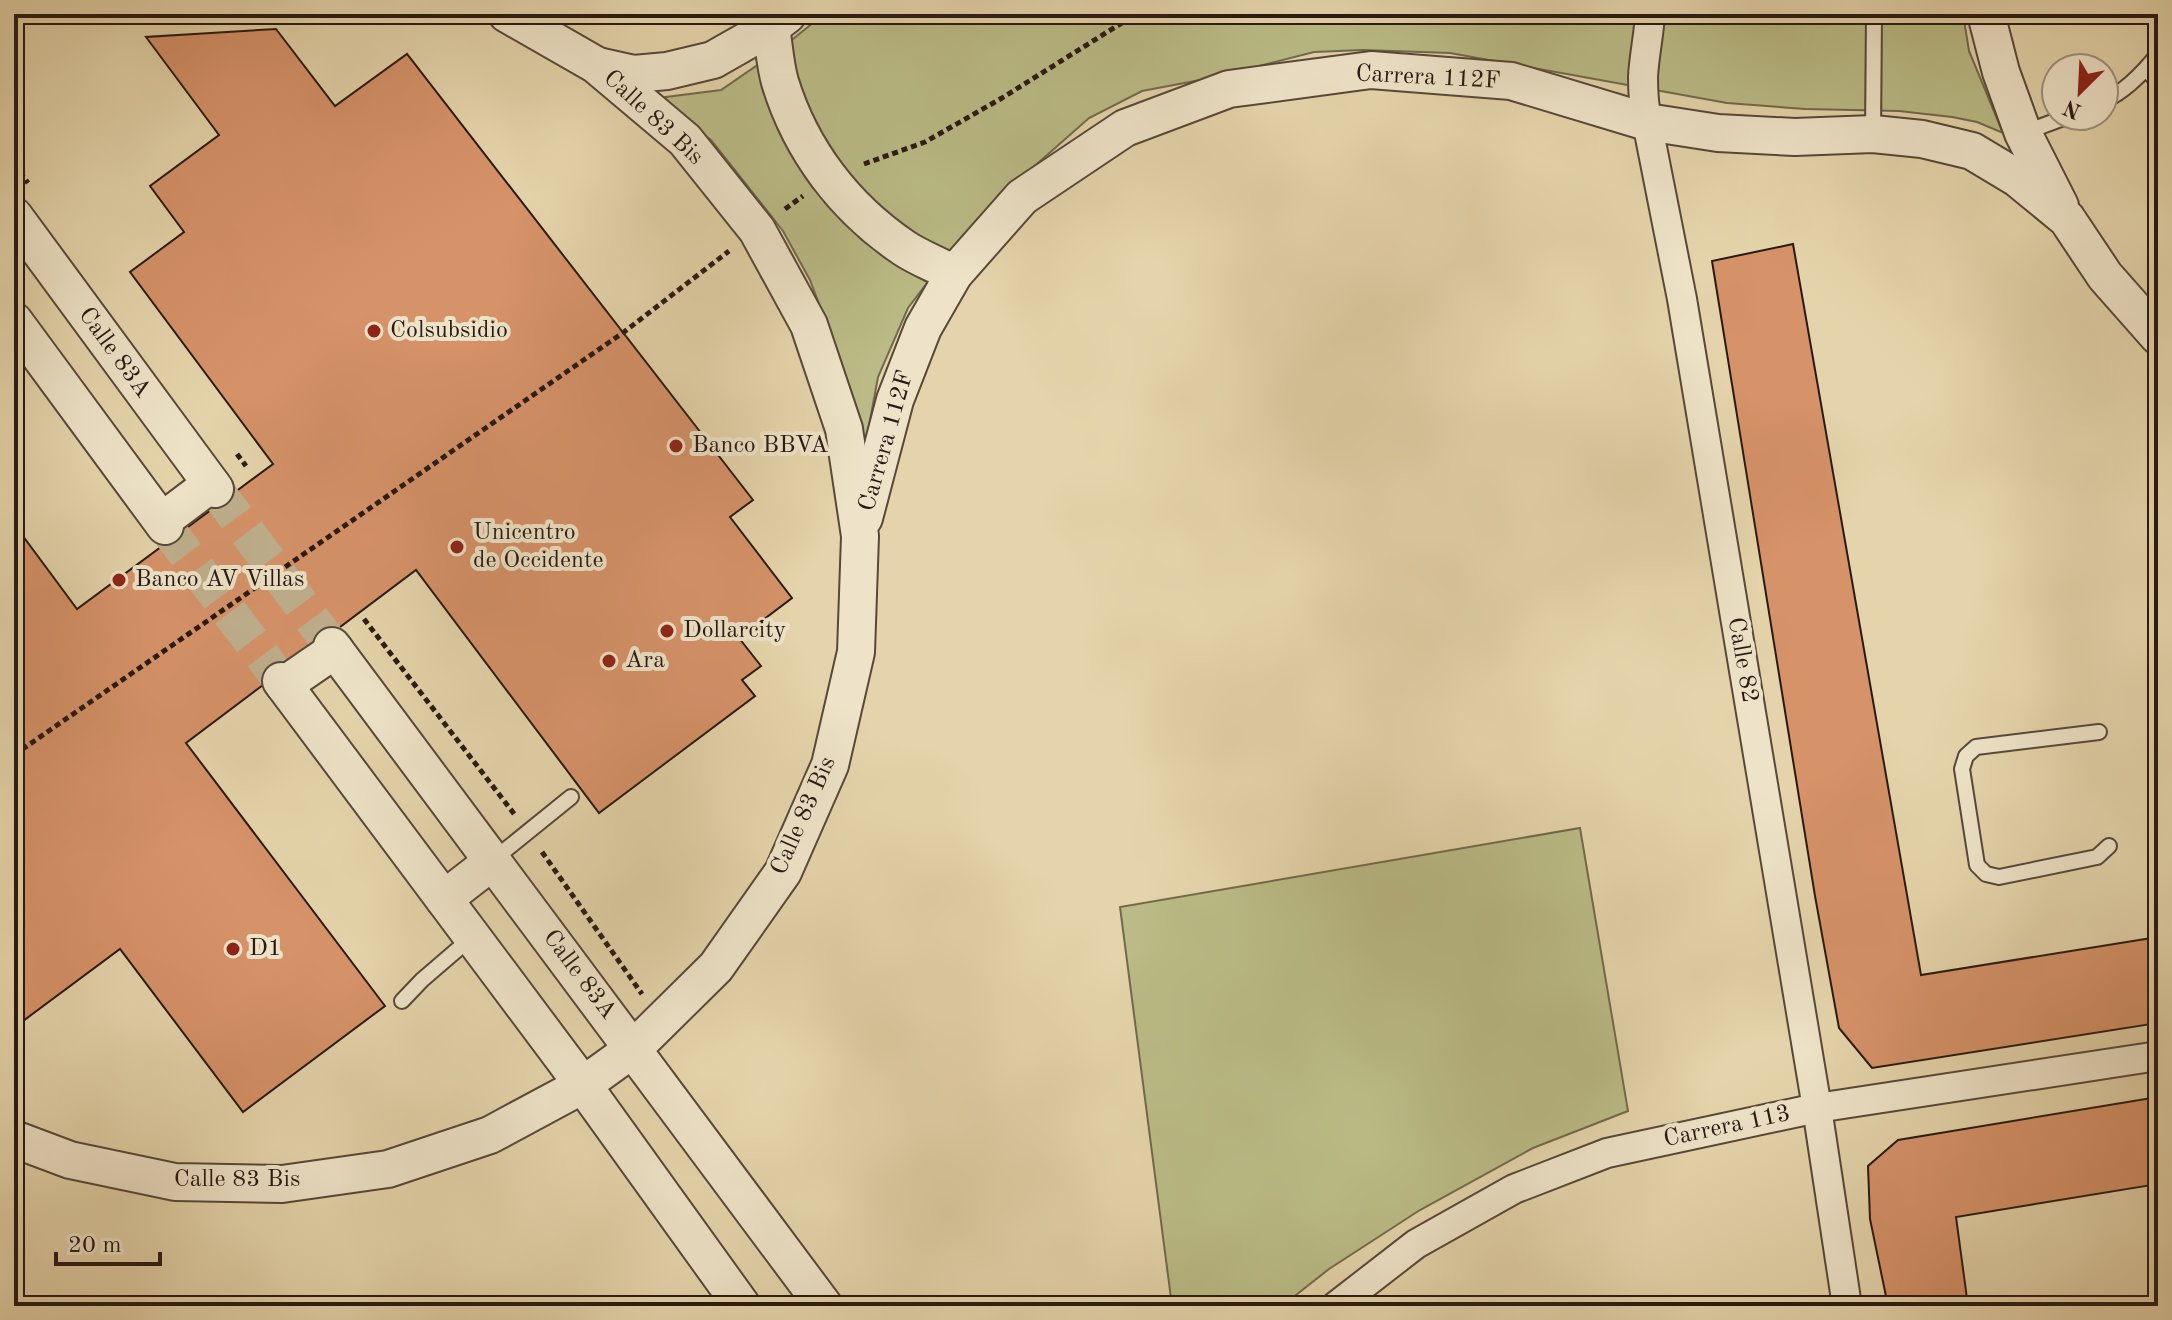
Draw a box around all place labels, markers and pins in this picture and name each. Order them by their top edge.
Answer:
place label: Colsubsidio [390,319,508,343]
marker: Colsubsidio [365,322,383,340]
place label: Banco BBVA [692,434,828,458]
marker: Banco BBVA [667,437,685,455]
place label: Unicentro de Occidente [473,521,603,573]
marker: Unicentro de Occidente [448,538,466,556]
place label: Banco AV Villas [135,568,304,592]
marker: Banco AV Villas [110,571,128,589]
place label: Dollarcity [683,619,787,643]
marker: Dollarcity [658,622,676,640]
place label: Ara [625,649,665,673]
marker: Ara [600,652,618,670]
place label: D1 [249,937,282,961]
marker: D1 [224,940,242,958]

